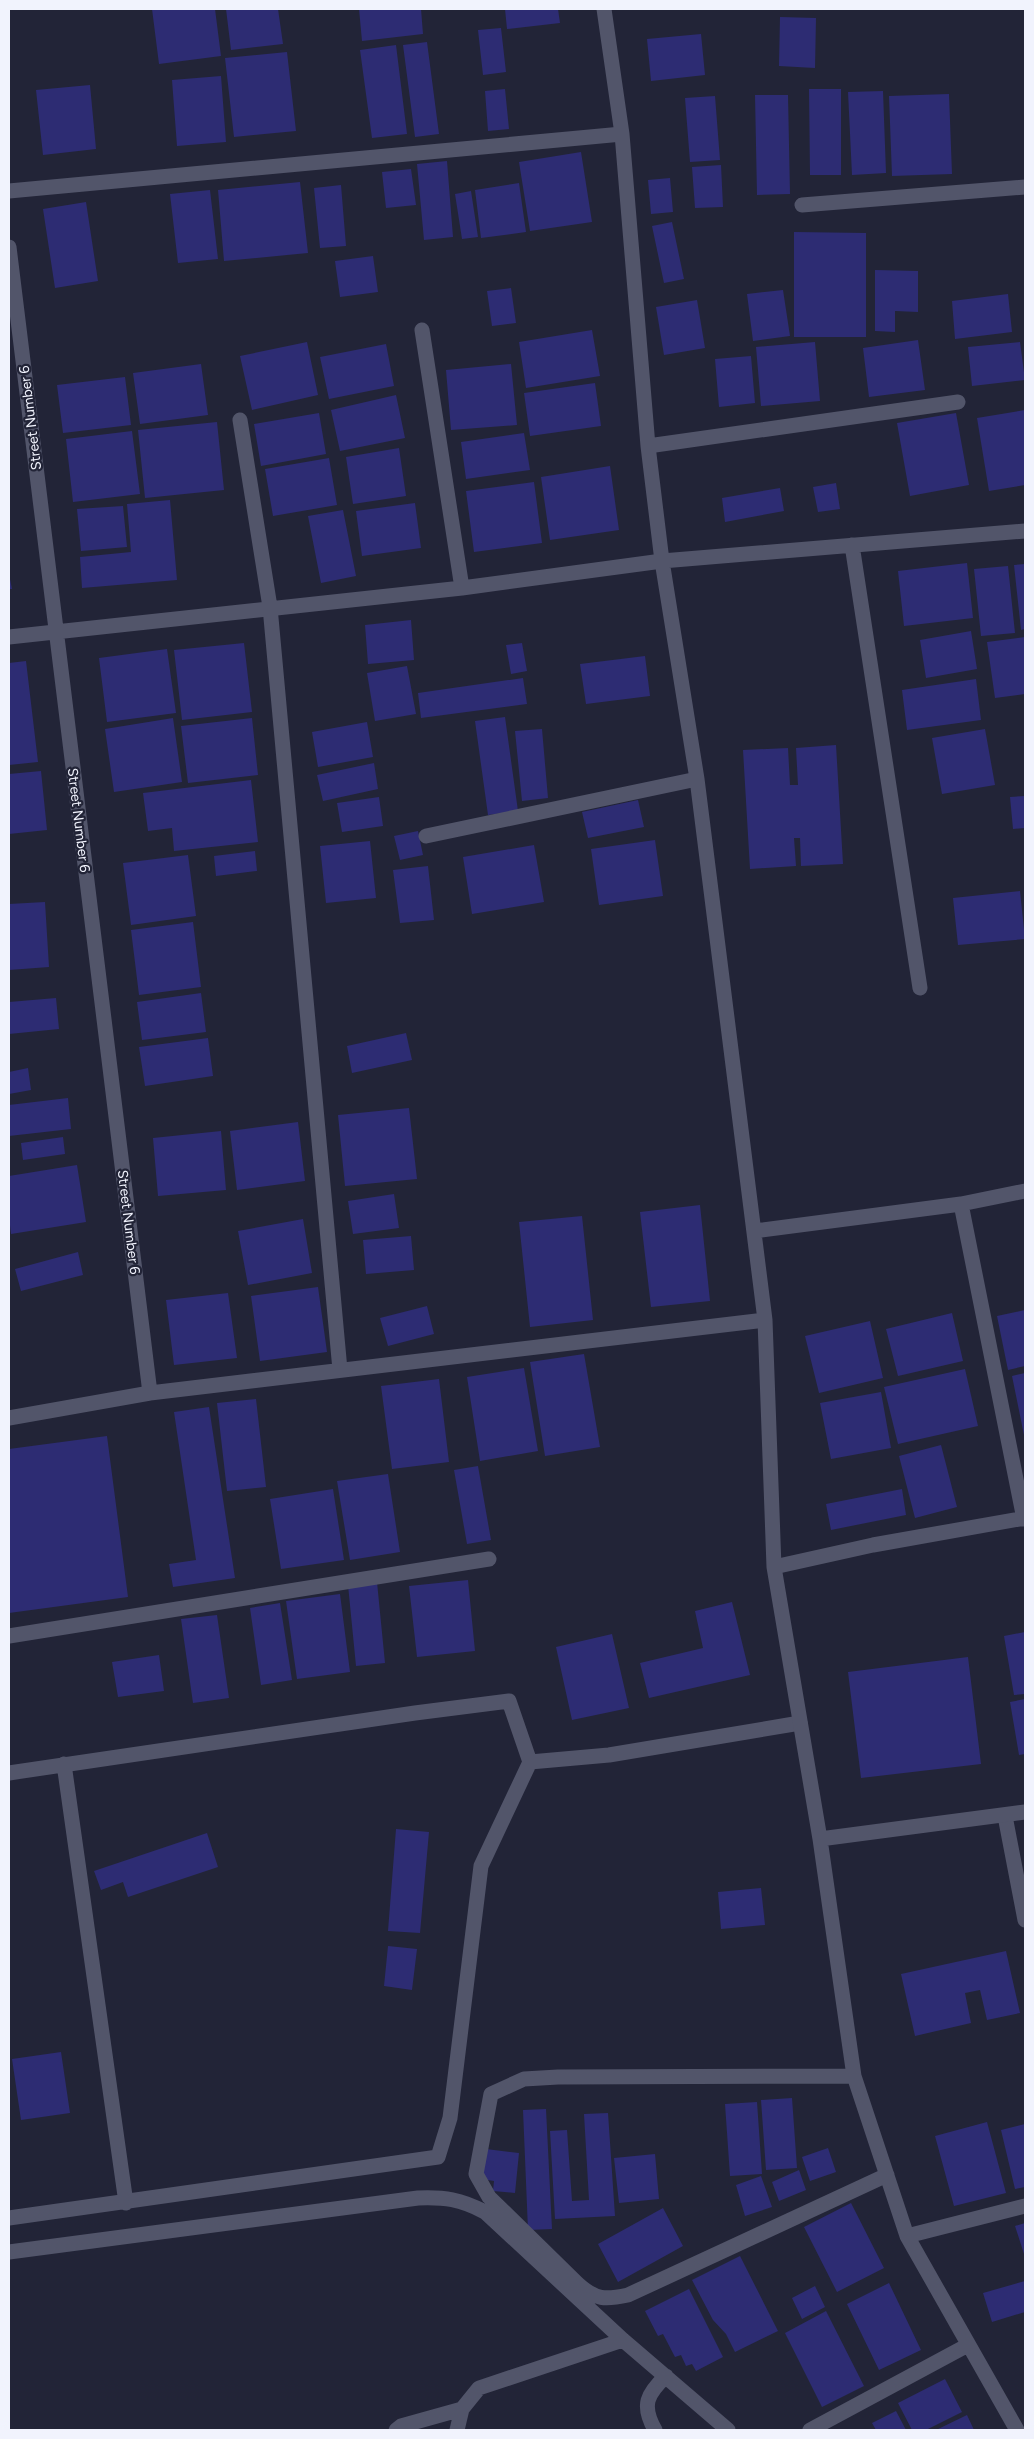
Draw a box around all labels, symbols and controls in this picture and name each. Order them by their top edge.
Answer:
street label: Street Number 6 [16,365,45,471]
street label: Street Number 6 [64,767,93,873]
street label: Street Number 6 [114,1169,143,1275]

